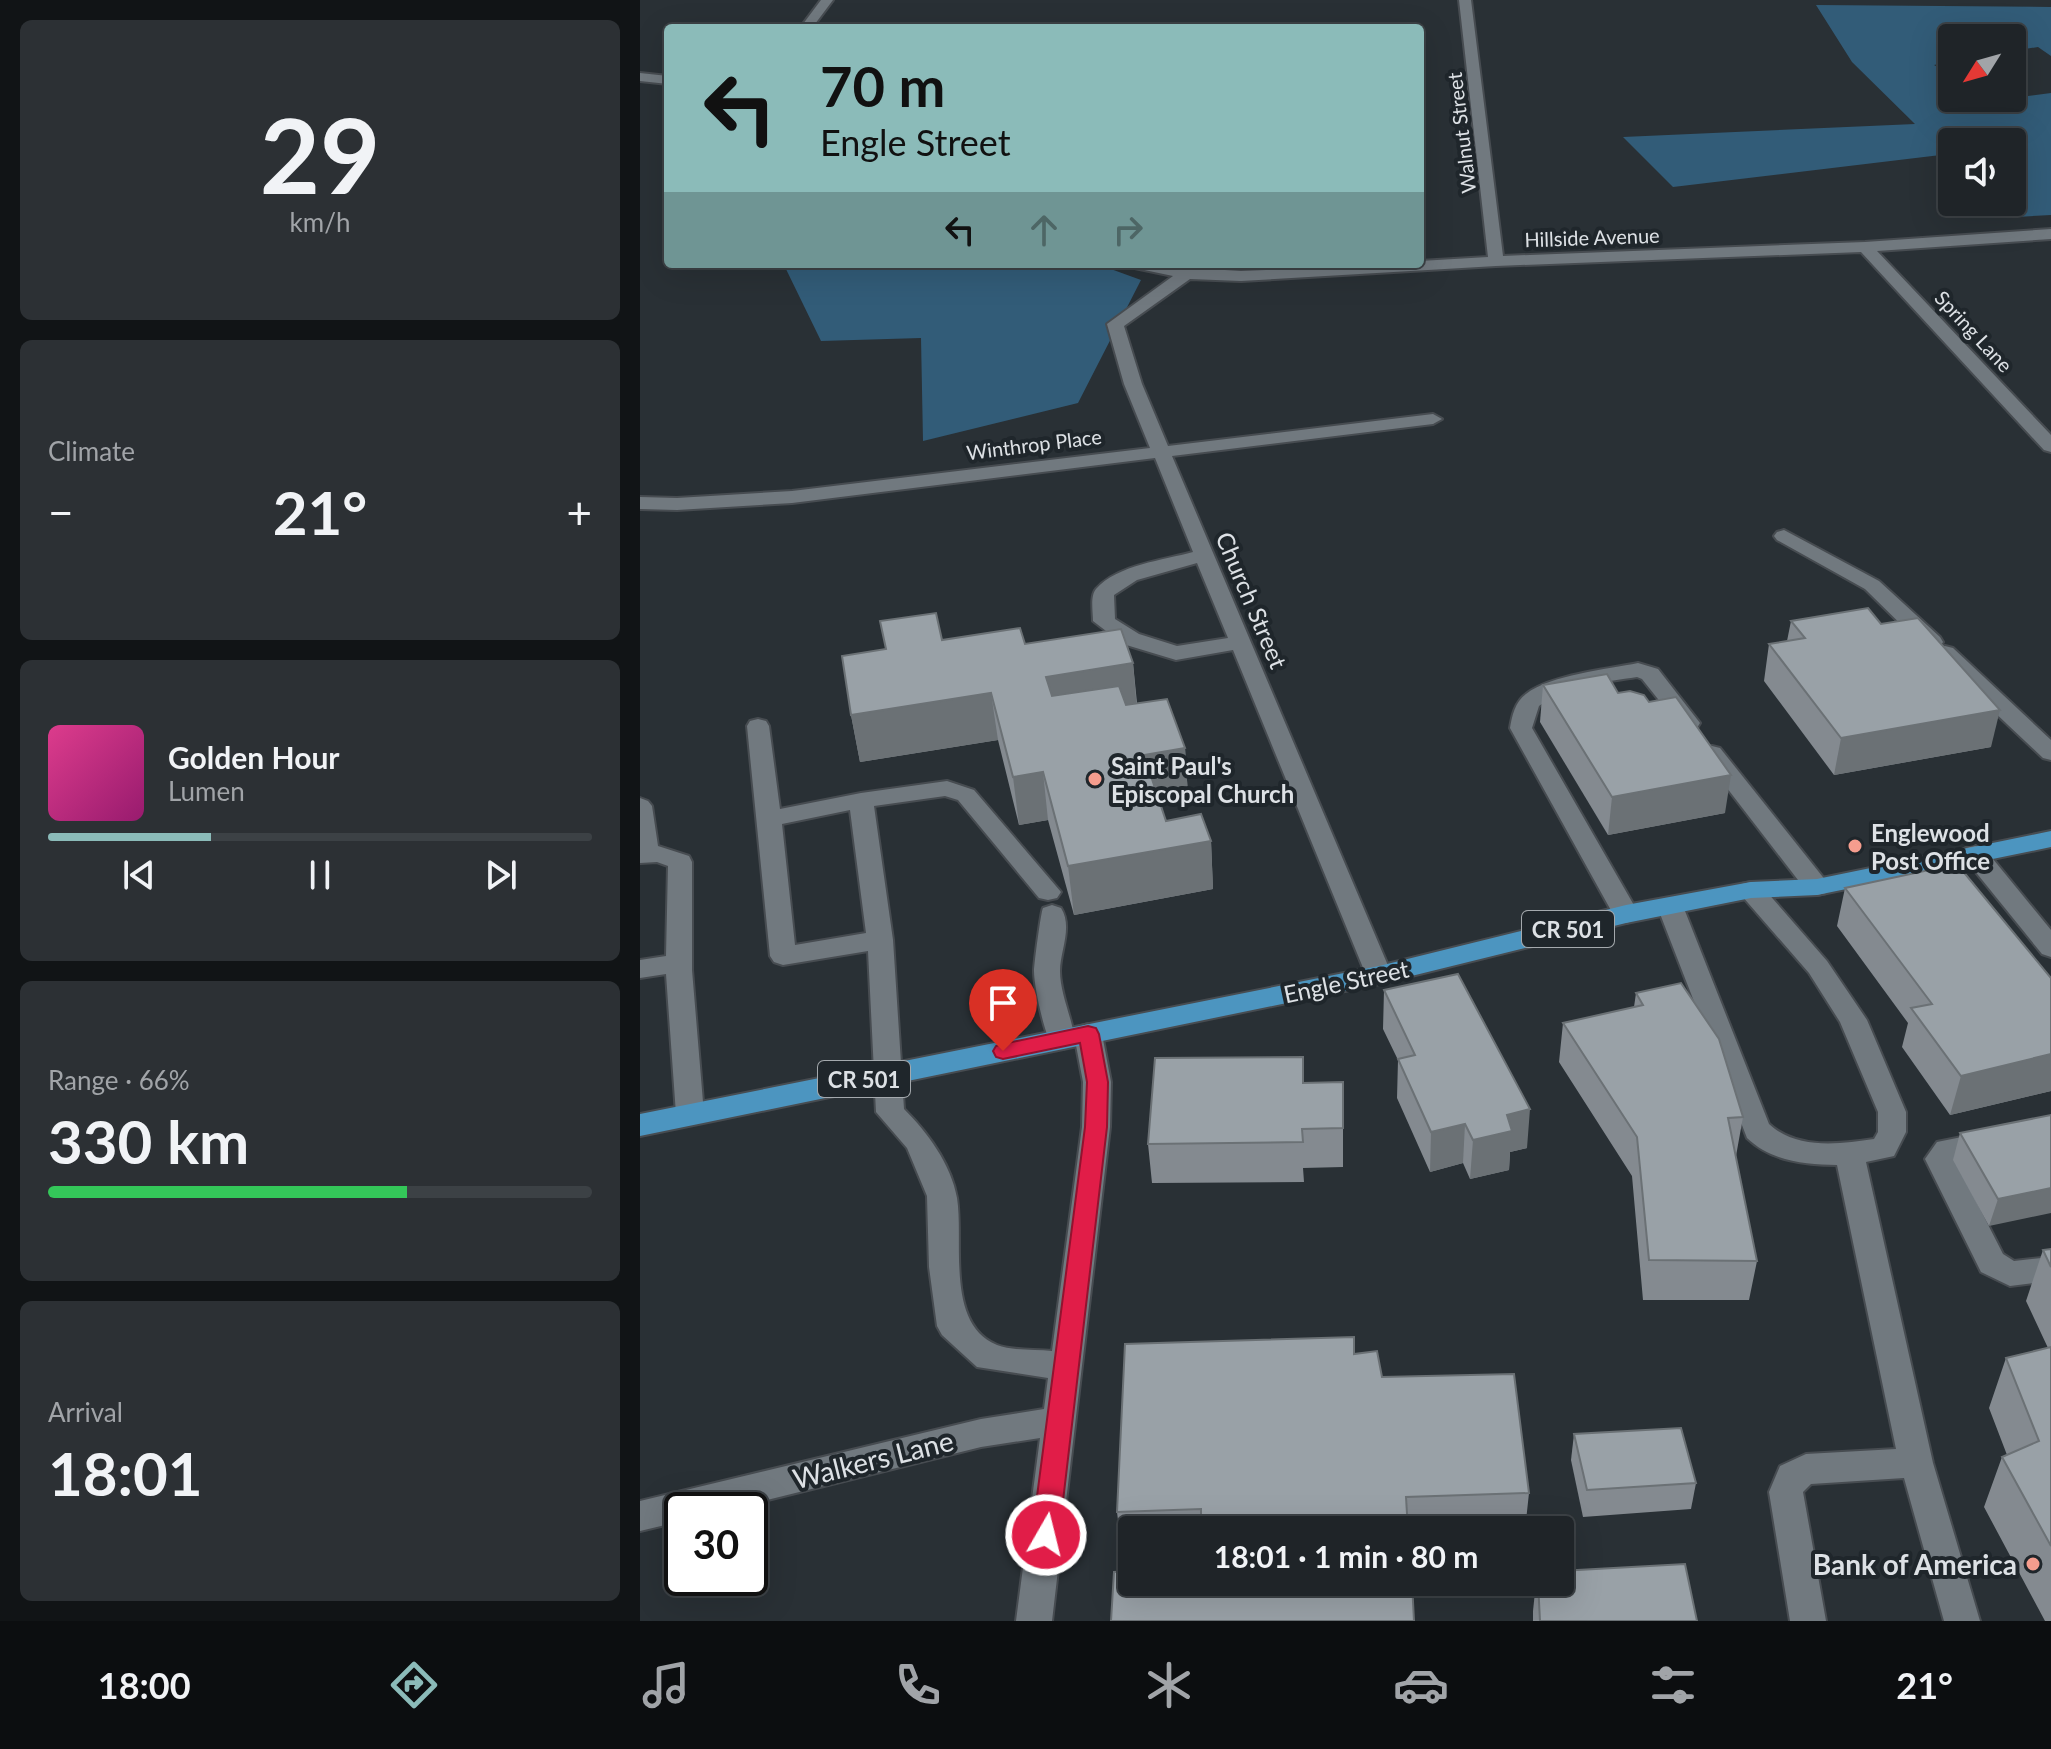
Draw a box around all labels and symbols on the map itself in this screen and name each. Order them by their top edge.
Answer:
north arrow [1938,24,2026,112]
street label: Walnut Street [1442,71,1480,195]
street label: Hillside Avenue [1524,223,1660,251]
street label: Spring Lane [1930,285,2018,377]
street label: Winthrop Place [965,424,1103,464]
street label: Church Street [1210,527,1294,673]
place label: Saint Paul's Episcopal Church [1111,751,1294,808]
marker: Saint Paul's Episcopal Church [1086,770,1104,788]
place label: Englewood Post Office [1871,818,1990,875]
marker: Englewood Post Office [1846,837,1864,855]
road number: CR 501 [1522,911,1614,947]
street label: Engle Street [1281,954,1412,1008]
pin [969,969,1037,1051]
road number: CR 501 [818,1061,910,1097]
street label: Walkers Lane [789,1423,957,1495]
speed limit sign: 30 [664,1492,768,1596]
position arrow [1004,1493,1088,1577]
place label: Bank of America [1813,1547,2017,1581]
marker: Bank of America [2024,1555,2042,1573]

